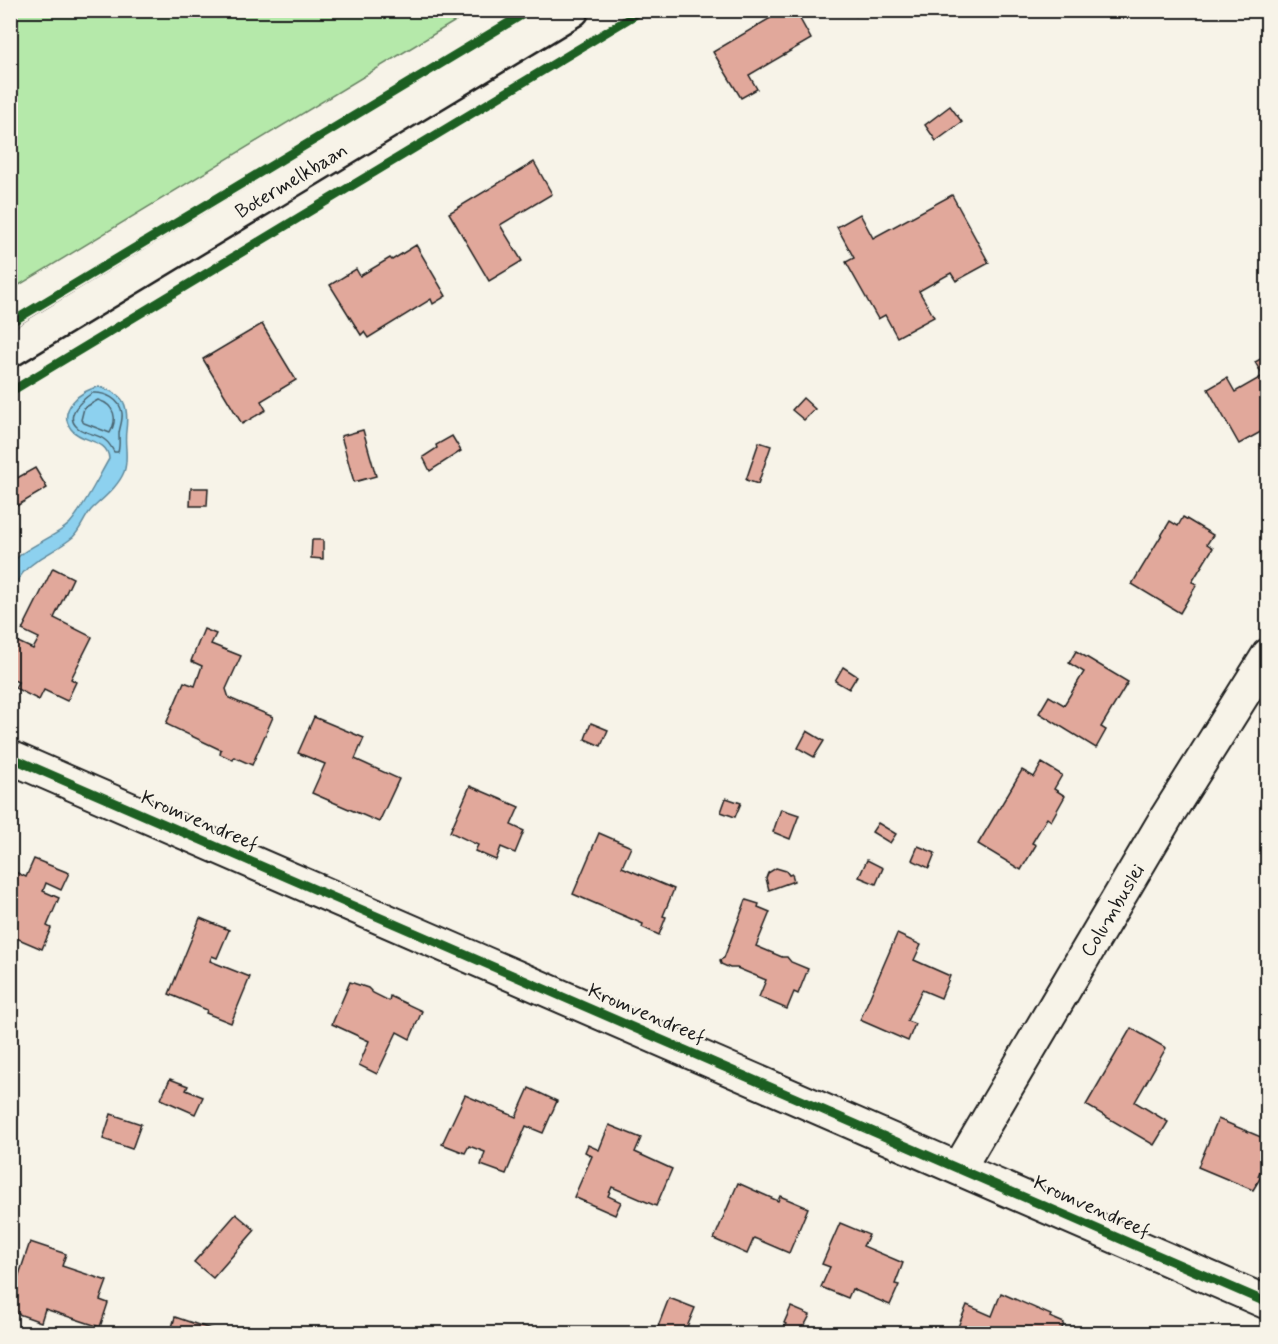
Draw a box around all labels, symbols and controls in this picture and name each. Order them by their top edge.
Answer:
street label: Botermelkbaan [230,137,353,226]
street label: Kromvendreef [137,785,262,858]
street label: Columbuslei [1075,859,1152,962]
street label: Kromvendreef [584,978,709,1051]
street label: Kromvendreef [1029,1170,1154,1245]

